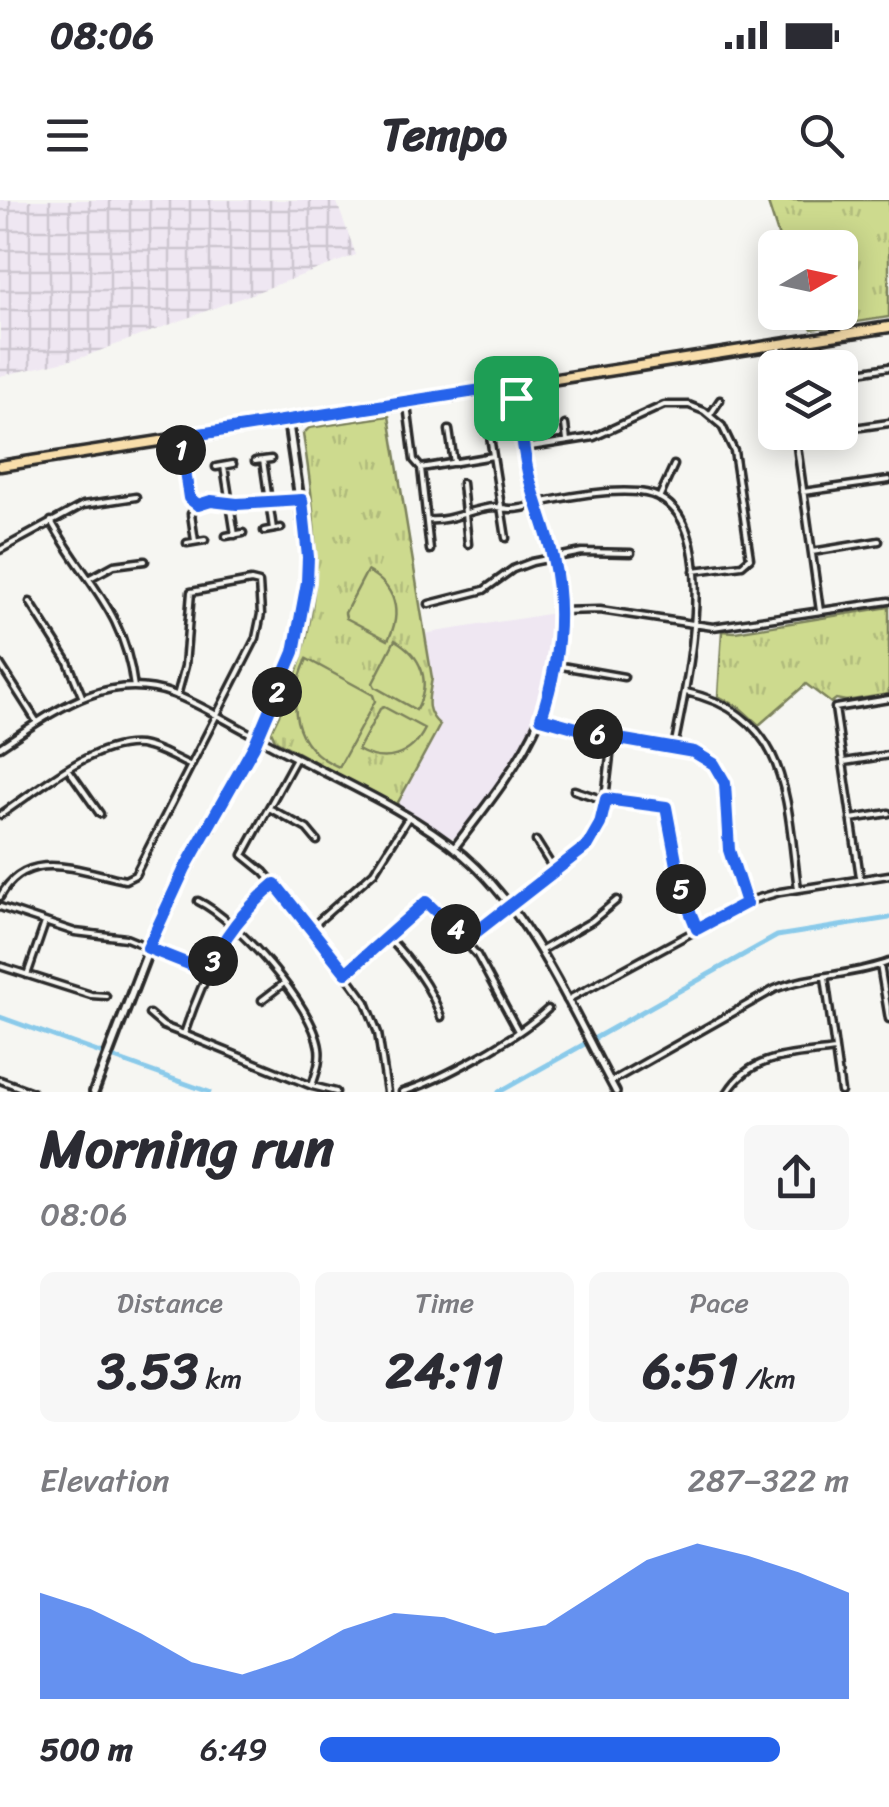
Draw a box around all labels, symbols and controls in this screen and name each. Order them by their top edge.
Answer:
text: 08:06 [50,2,154,69]
text: Tempo [382,95,507,175]
icon: menu [40,108,95,163]
icon: search [794,108,849,163]
north arrow [758,230,858,330]
map controls [758,230,858,450]
button: layers [758,350,858,450]
pin [474,356,559,441]
icon: arrive [489,371,544,426]
pin: 1 [156,425,206,475]
text: 1 [175,425,187,474]
pin: 2 [252,667,302,717]
text: 2 [269,667,285,716]
pin: 6 [573,709,623,759]
text: 6 [590,709,606,758]
pin: 5 [656,864,706,914]
text: 5 [672,864,690,913]
pin: 4 [431,904,481,954]
text: 4 [447,904,465,953]
pin: 3 [188,936,238,986]
text: 3 [205,936,221,985]
text: Morning run [40,1100,334,1197]
button: share [744,1125,849,1230]
text: 08:06 [40,1186,128,1243]
text: Distance [117,1278,223,1327]
text: Time [415,1278,474,1327]
text: Pace [689,1278,749,1327]
text: 3.53 [98,1327,198,1416]
text: 24:11 [385,1327,504,1416]
text: 6:51 [643,1327,738,1416]
text: km [198,1354,242,1403]
text: /km [738,1354,796,1403]
text: Elevation [40,1452,170,1509]
text: 287–322 m [687,1452,849,1509]
text: 500 m [40,1721,133,1778]
text: 6:49 [200,1721,268,1778]

